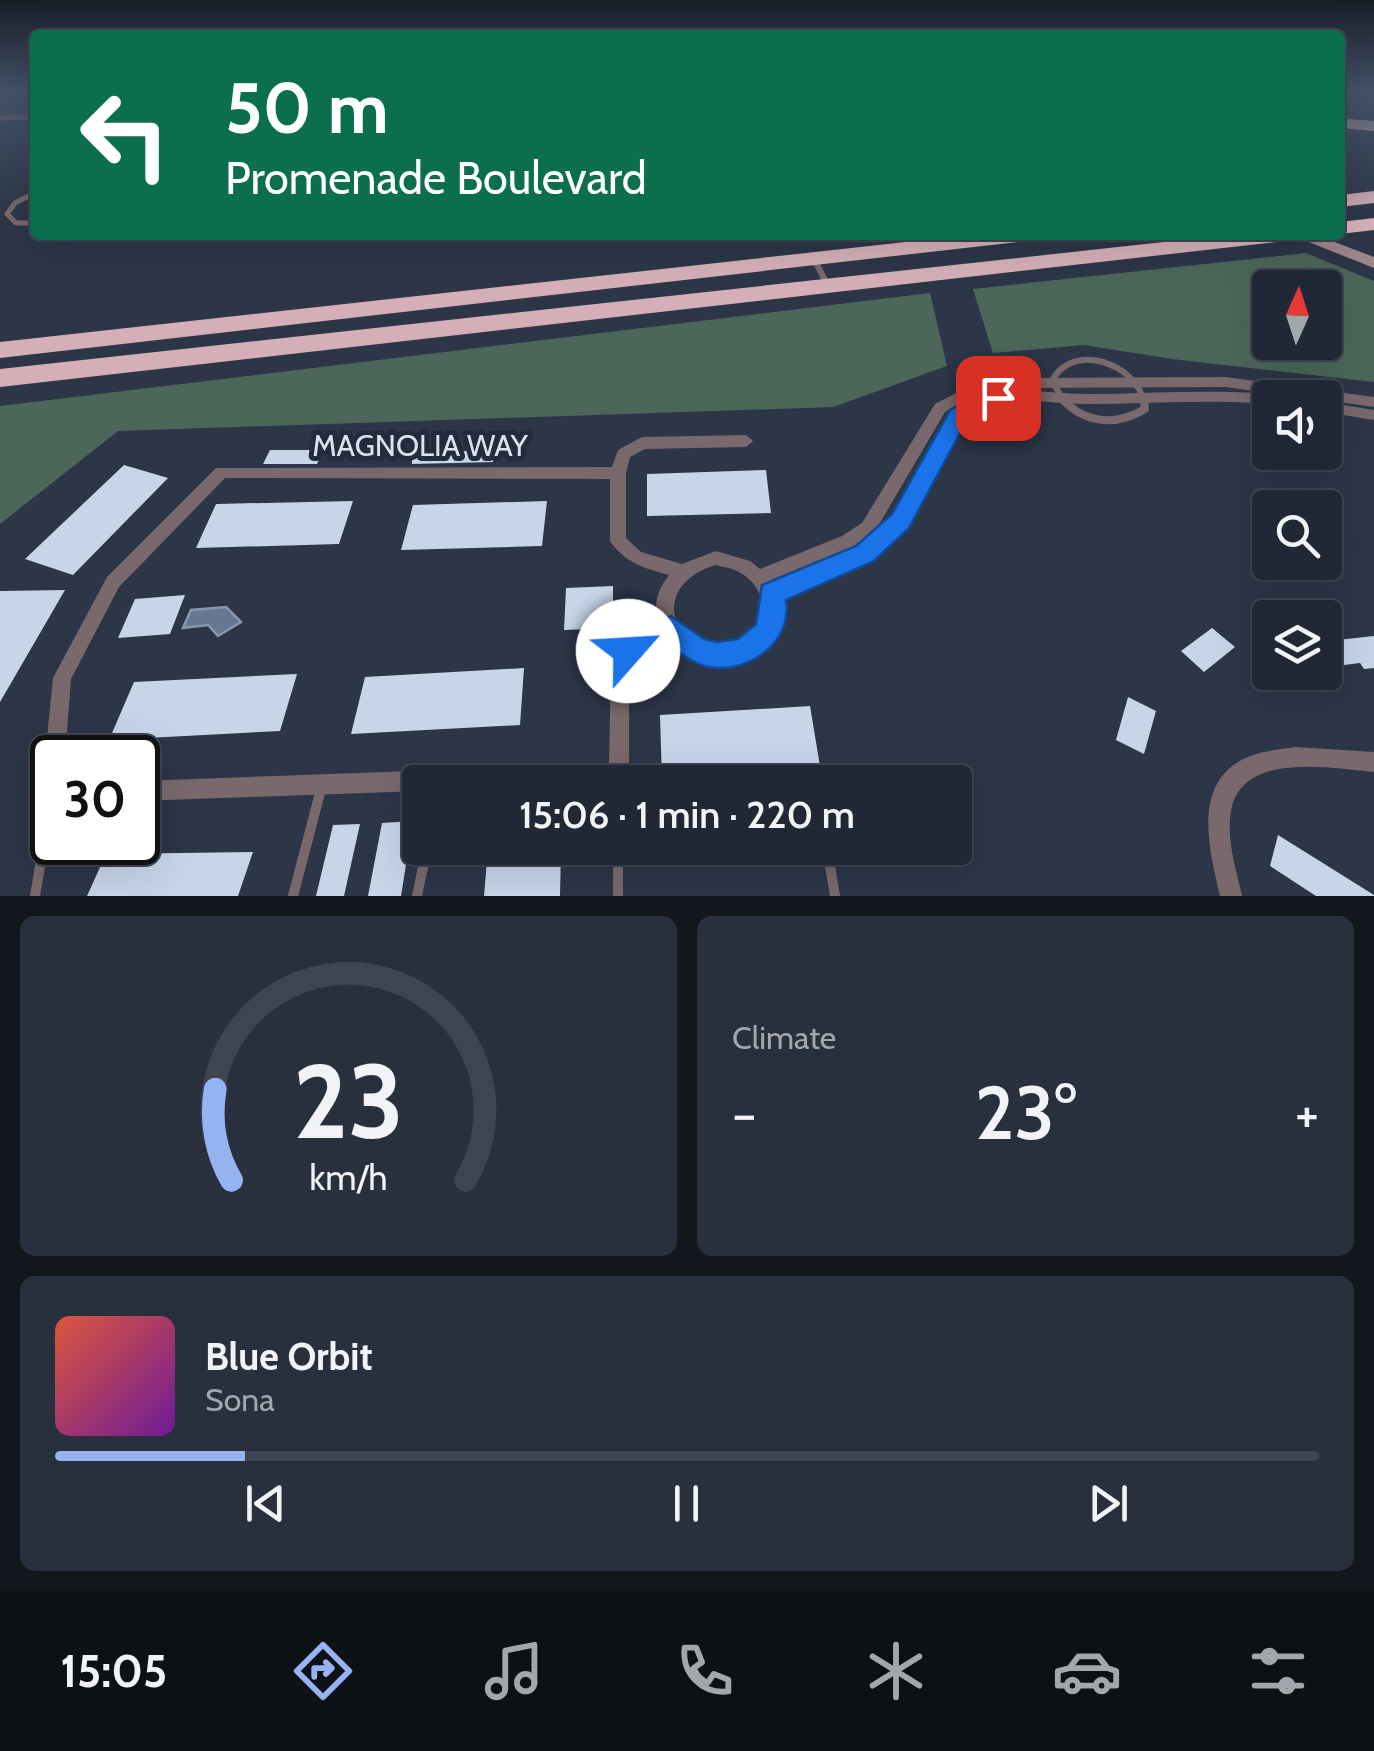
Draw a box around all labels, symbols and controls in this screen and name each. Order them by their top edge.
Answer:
text: 50 m [225,65,389,151]
icon: left [60,70,190,200]
text: Promenade Boulevard [225,151,647,205]
north arrow [1252,270,1342,360]
map controls [1252,270,1342,690]
pin [956,356,1041,441]
icon: arrive [971,371,1026,426]
button: sound [1252,380,1342,470]
street label: MAGNOLIA WAY [312,427,529,464]
button: search [1252,490,1342,580]
position arrow [576,599,680,703]
button: layers [1252,600,1342,690]
speed limit sign: 30 [30,735,160,865]
text: 15:06 · 1 min · 220 m [519,791,855,838]
text: Climate [732,1018,836,1057]
text: 23 [293,1038,404,1164]
text: 23° [975,1067,1076,1158]
text: − [732,1080,756,1147]
text: + [1295,1080,1319,1147]
text: km/h [309,1156,388,1199]
text: Blue Orbit [205,1333,373,1380]
text: Sona [205,1380,275,1419]
icon: previous [238,1476,293,1531]
icon: pause [659,1476,714,1531]
icon: next [1081,1476,1136,1531]
icon: directions [288,1636,358,1706]
icon: music [479,1636,549,1706]
icon: phone [670,1636,740,1706]
icon: climate [861,1636,931,1706]
icon: car [1052,1636,1122,1706]
icon: filters [1243,1636,1313,1706]
text: 15:05 [61,1644,167,1698]

